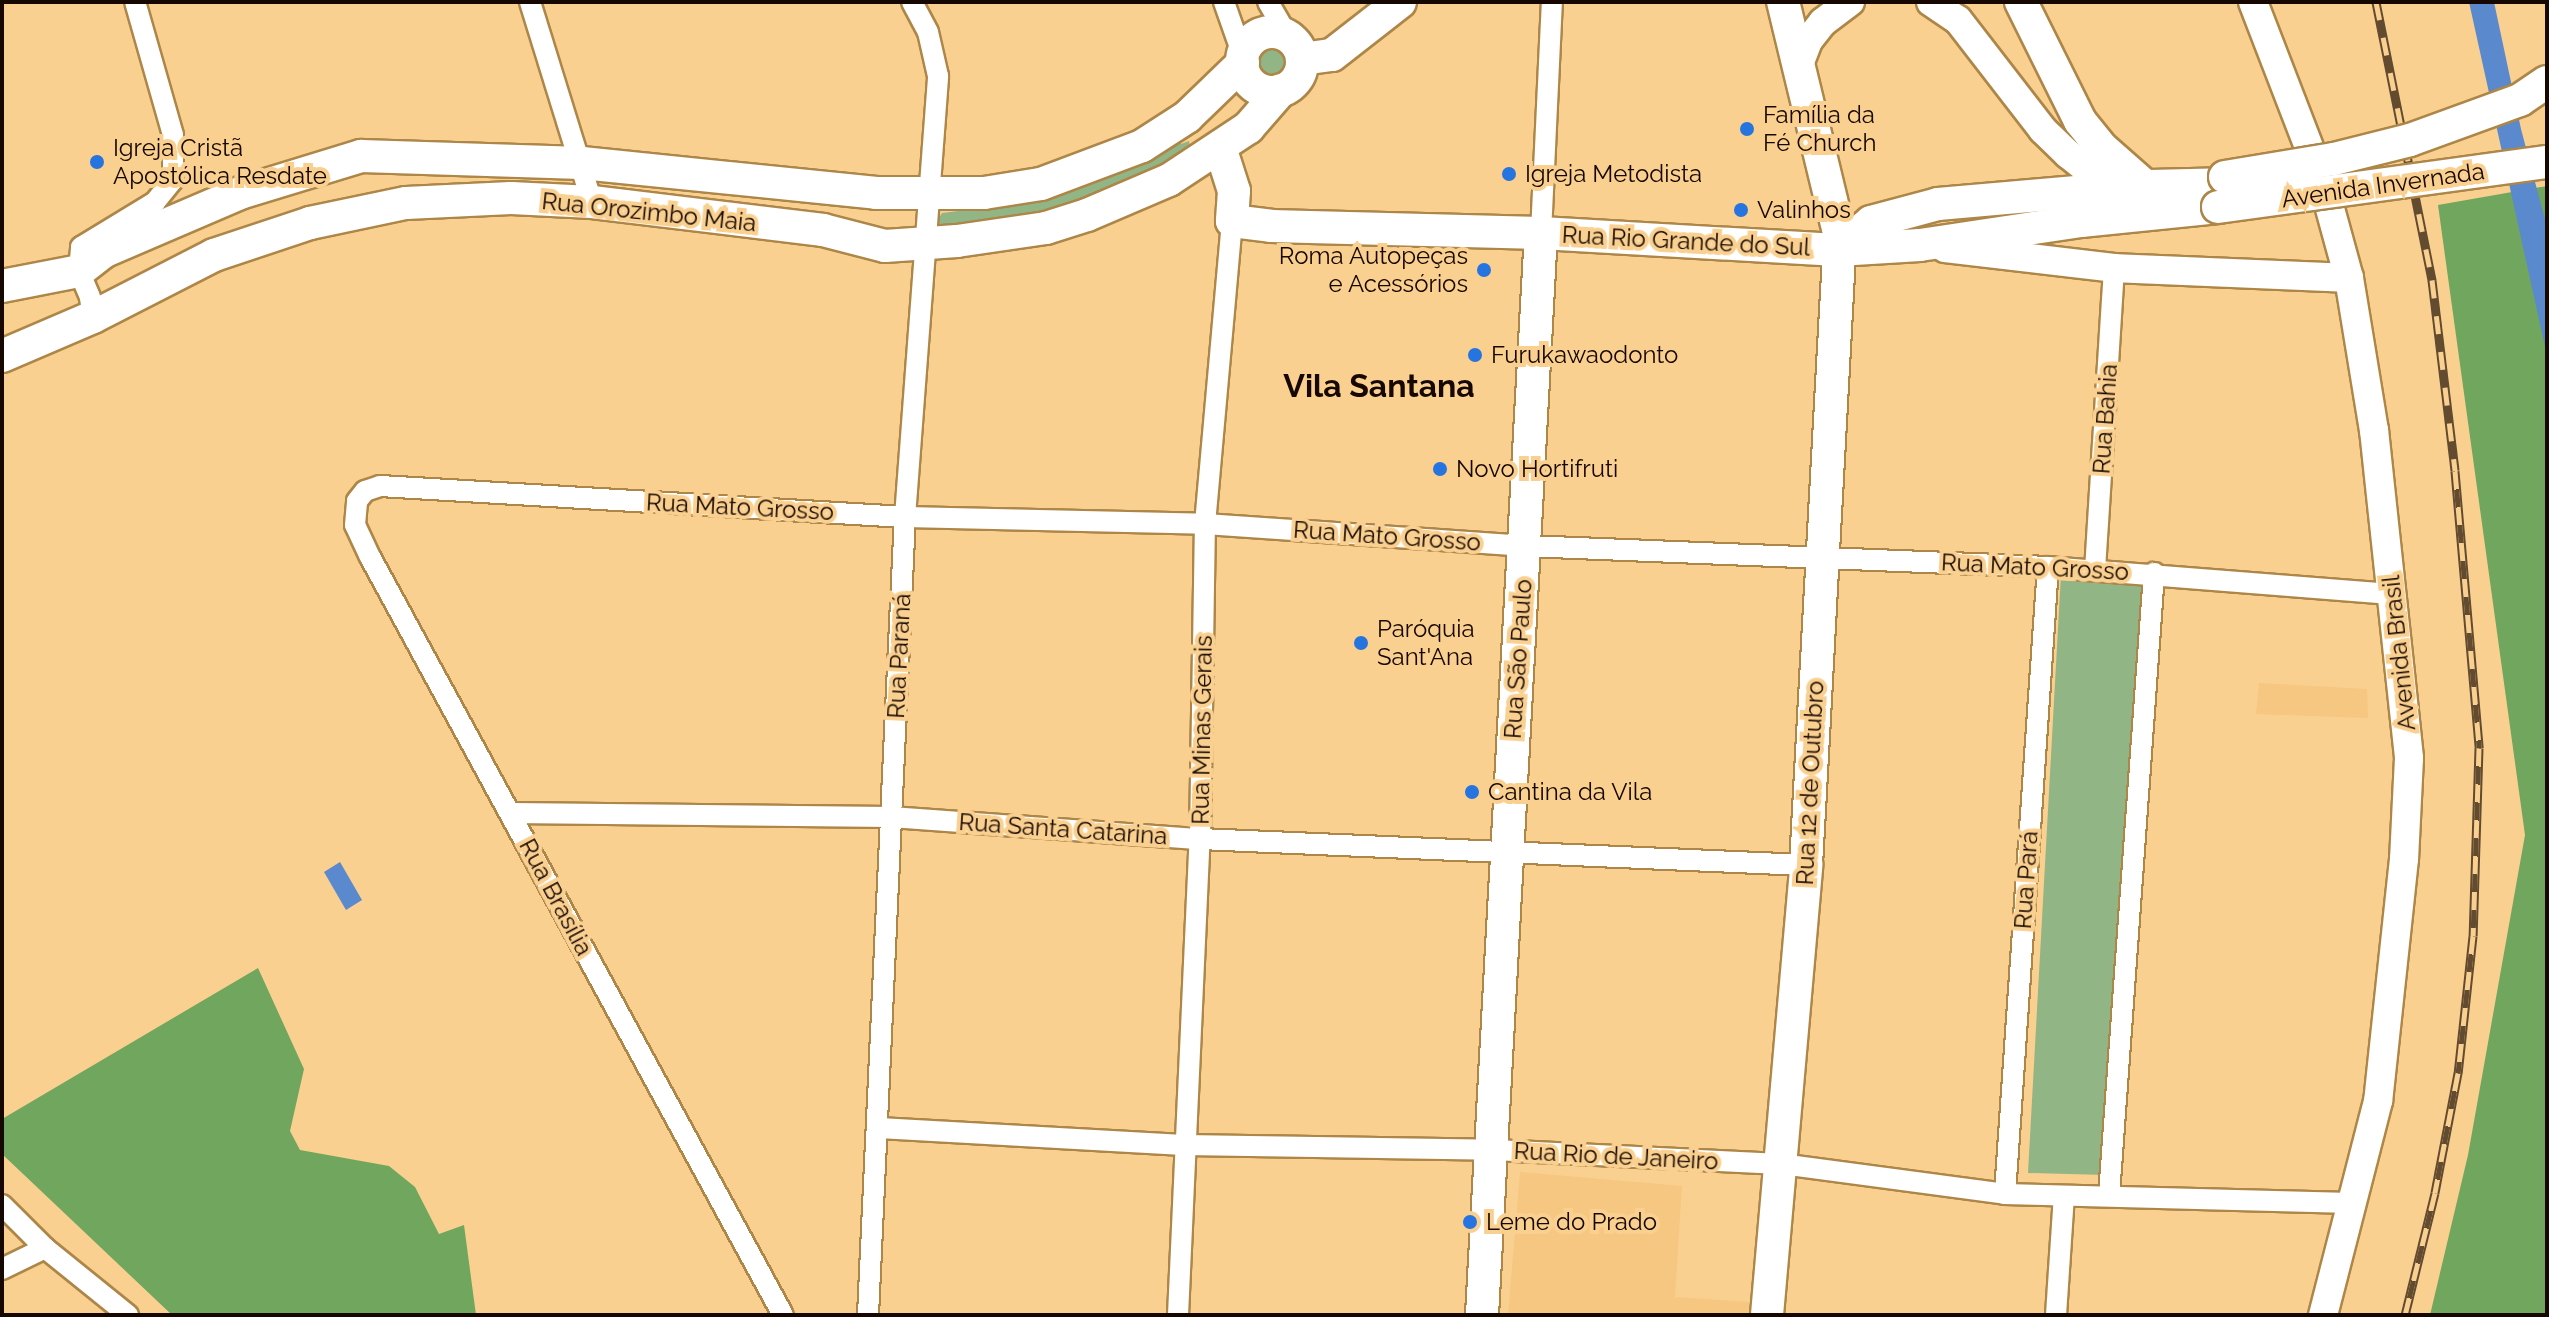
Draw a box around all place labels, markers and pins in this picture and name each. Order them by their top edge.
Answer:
place label: Família da Fé Church [1763,101,1876,157]
marker: Família da Fé Church [1738,120,1756,138]
place label: Igreja Cristã Apostólica Resdate [113,134,327,190]
marker: Igreja Cristã Apostólica Resdate [88,153,106,171]
place label: Igreja Metodista [1525,160,1702,188]
marker: Igreja Metodista [1500,165,1518,183]
place label: Valinhos [1757,196,1851,224]
marker: Valinhos [1732,201,1750,219]
place label: Roma Autopeças e Acessórios [1278,242,1468,298]
marker: Roma Autopeças e Acessórios [1475,261,1493,279]
place label: Furukawaodonto [1491,341,1678,369]
marker: Furukawaodonto [1466,346,1484,364]
place label: Novo Hortifruti [1456,455,1618,483]
marker: Novo Hortifruti [1431,460,1449,478]
place label: Paróquia Sant'Ana [1377,615,1475,671]
marker: Paróquia Sant'Ana [1352,634,1370,652]
place label: Cantina da Vila [1488,778,1653,806]
marker: Cantina da Vila [1463,783,1481,801]
place label: Leme do Prado [1486,1208,1657,1236]
marker: Leme do Prado [1461,1213,1479,1231]

